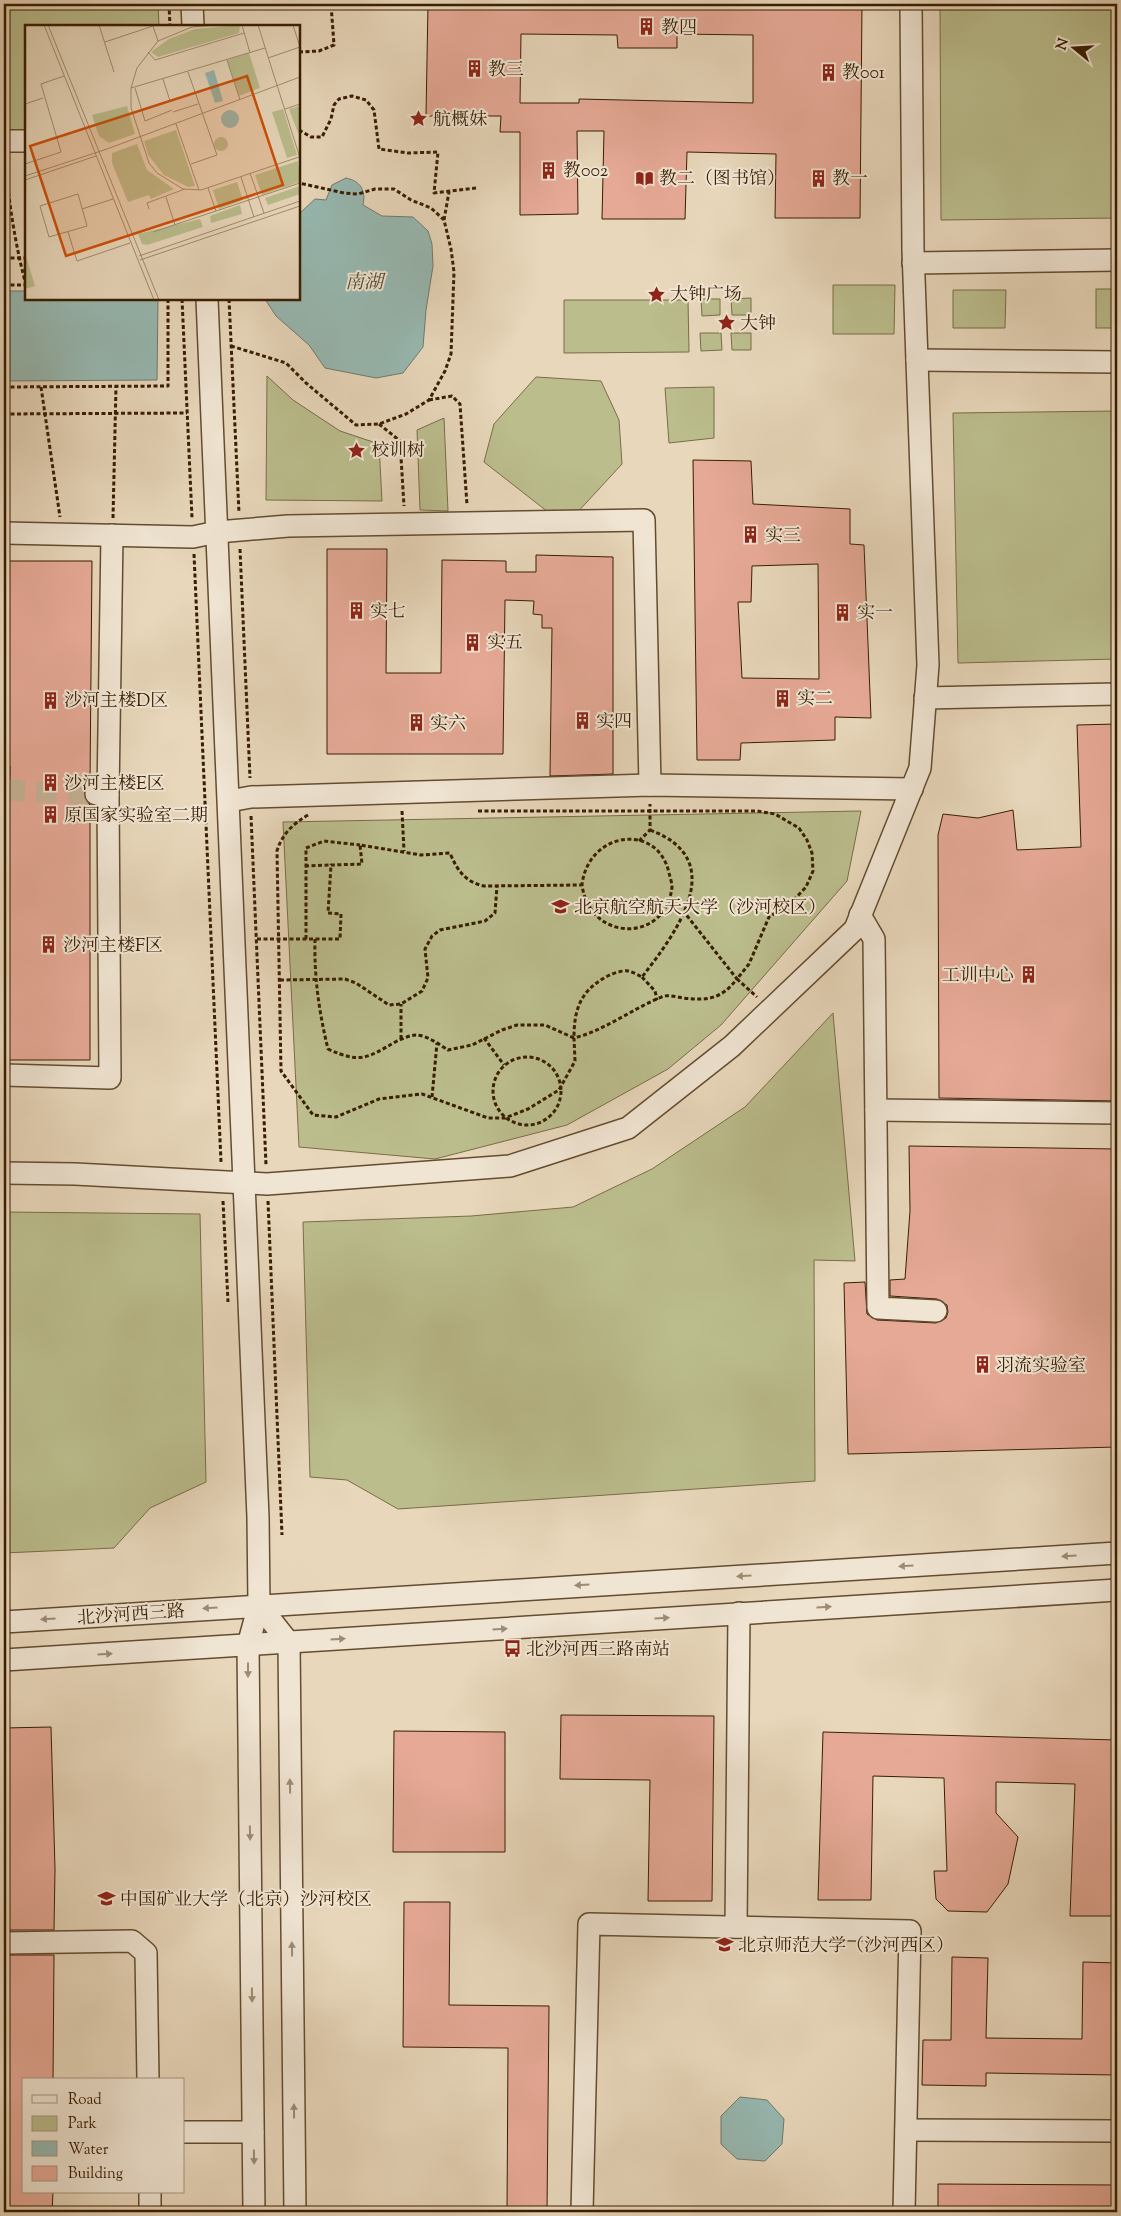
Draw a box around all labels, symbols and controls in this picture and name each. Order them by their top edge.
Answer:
place label: 教四 [661,16,697,42]
building icon: 教四 [637,17,657,37]
north arrow [1048,22,1098,72]
inset map [25,25,300,300]
text: N [1052,36,1075,53]
place label: 教三 [488,58,524,84]
building icon: 教三 [464,59,484,79]
place label: 教001 [842,61,885,87]
building icon: 教001 [818,62,838,82]
place label: 航概妹 [433,108,487,134]
place icon: 航概妹 [409,109,429,129]
place label: 教002 [563,159,609,185]
building icon: 教002 [539,160,559,180]
place label: 教二（图书馆） [659,167,785,193]
place label: 教一 [832,167,868,193]
library icon: 教二（图书馆） [635,168,655,188]
building icon: 教一 [808,168,828,188]
water label: 南湖 [345,270,386,297]
place label: 大钟广场 [670,283,742,309]
place icon: 大钟广场 [646,284,666,304]
place label: 大钟 [740,312,776,338]
place icon: 大钟 [716,313,736,333]
place label: 校训树 [371,439,425,465]
place icon: 校训树 [347,440,367,460]
place label: 实三 [765,524,801,550]
building icon: 实三 [741,525,761,545]
place label: 实七 [370,600,406,626]
building icon: 实七 [346,601,366,621]
place label: 实一 [857,601,893,627]
building icon: 实一 [833,602,853,622]
place label: 实五 [487,631,523,657]
building icon: 实五 [463,632,483,652]
place label: 实二 [797,687,833,713]
building icon: 实二 [773,688,793,708]
place label: 沙河主楼D区 [64,689,168,715]
building icon: 沙河主楼D区 [40,690,60,710]
place label: 实四 [596,710,632,736]
building icon: 实四 [572,711,592,731]
place label: 实六 [430,712,466,738]
building icon: 实六 [406,713,426,733]
place label: 沙河主楼E区 [64,772,165,798]
building icon: 沙河主楼E区 [40,773,60,793]
place label: 原国家实验室二期 [64,804,208,830]
building icon: 原国家实验室二期 [40,805,60,825]
place label: 北京航空航天大学（沙河校区） [574,896,826,922]
school or university icon: 北京航空航天大学（沙河校区） [550,897,570,917]
place label: 沙河主楼F区 [63,934,163,960]
building icon: 沙河主楼F区 [39,935,59,955]
place label: 工训中心 [942,964,1014,990]
building icon: 工训中心 [1018,965,1038,985]
place label: 羽流实验室 [996,1354,1086,1380]
building icon: 羽流实验室 [972,1355,992,1375]
one-way arrow [1060,1552,1076,1560]
one-way arrow [898,1562,914,1570]
one-way arrow [736,1572,752,1580]
one-way arrow [574,1582,590,1590]
street label: 北沙河西三路 [76,1599,186,1633]
one-way arrow [816,1603,832,1611]
one-way arrow [202,1605,218,1613]
one-way arrow [654,1613,670,1621]
one-way arrow [39,1615,55,1623]
one-way arrow [492,1624,508,1632]
one-way arrow [330,1635,346,1643]
place label: 北沙河西三路南站 [526,1638,670,1664]
bus stop icon: 北沙河西三路南站 [502,1639,522,1659]
one-way arrow [97,1650,113,1658]
one-way arrow [244,1662,252,1678]
one-way arrow [286,1778,294,1794]
one-way arrow [246,1825,254,1841]
place label: 中国矿业大学（北京）沙河校区 [120,1888,372,1914]
school or university icon: 中国矿业大学（北京）沙河校区 [96,1889,116,1909]
place label: 北京师范大学（沙河西区） [738,1934,954,1960]
school or university icon: 北京师范大学（沙河西区） [714,1935,734,1955]
one-way arrow [288,1940,296,1956]
one-way arrow [248,1987,256,2003]
legend [22,2078,185,2194]
text: Road [68,2090,102,2111]
one-way arrow [289,2103,297,2119]
text: Park [68,2114,97,2135]
text: Water [68,2140,109,2161]
one-way arrow [250,2150,258,2166]
text: Building [68,2164,123,2185]

